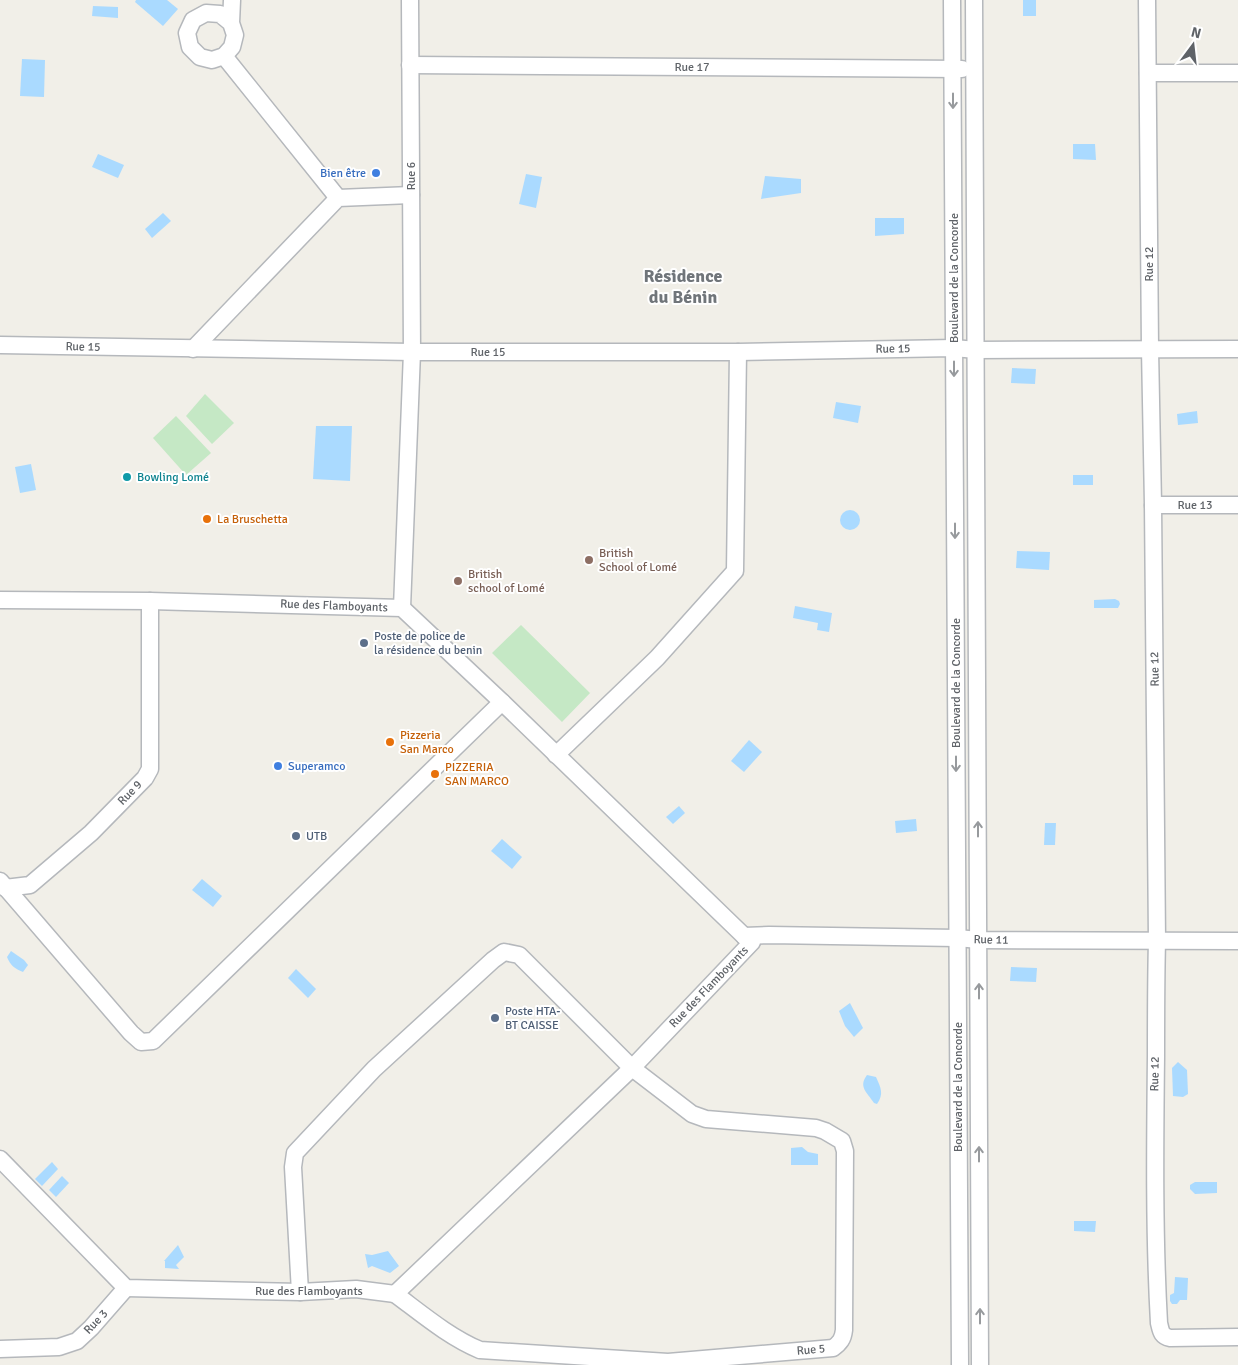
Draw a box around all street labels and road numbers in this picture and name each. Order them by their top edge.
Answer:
street label: Rue 17 [674,60,710,75]
street label: Rue 6 [404,162,419,190]
street label: Boulevard de la Concorde [947,213,962,343]
street label: Rue 12 [1142,246,1157,282]
street label: Rue 15 [65,339,101,355]
street label: Rue 15 [875,341,911,357]
street label: Rue 15 [470,345,506,360]
street label: Rue 13 [1177,498,1213,513]
street label: Rue des Flamboyants [280,597,388,615]
street label: Boulevard de la Concorde [949,618,964,748]
street label: Rue 12 [1147,651,1163,687]
street label: Rue 9 [115,778,145,808]
street label: Rue 11 [973,932,1009,948]
street label: Rue des Flamboyants [666,943,752,1031]
street label: Boulevard de la Concorde [951,1022,966,1152]
street label: Rue 12 [1147,1056,1163,1092]
street label: Rue des Flamboyants [255,1284,363,1299]
street label: Rue 3 [81,1306,111,1338]
street label: Rue 5 [796,1341,826,1359]

